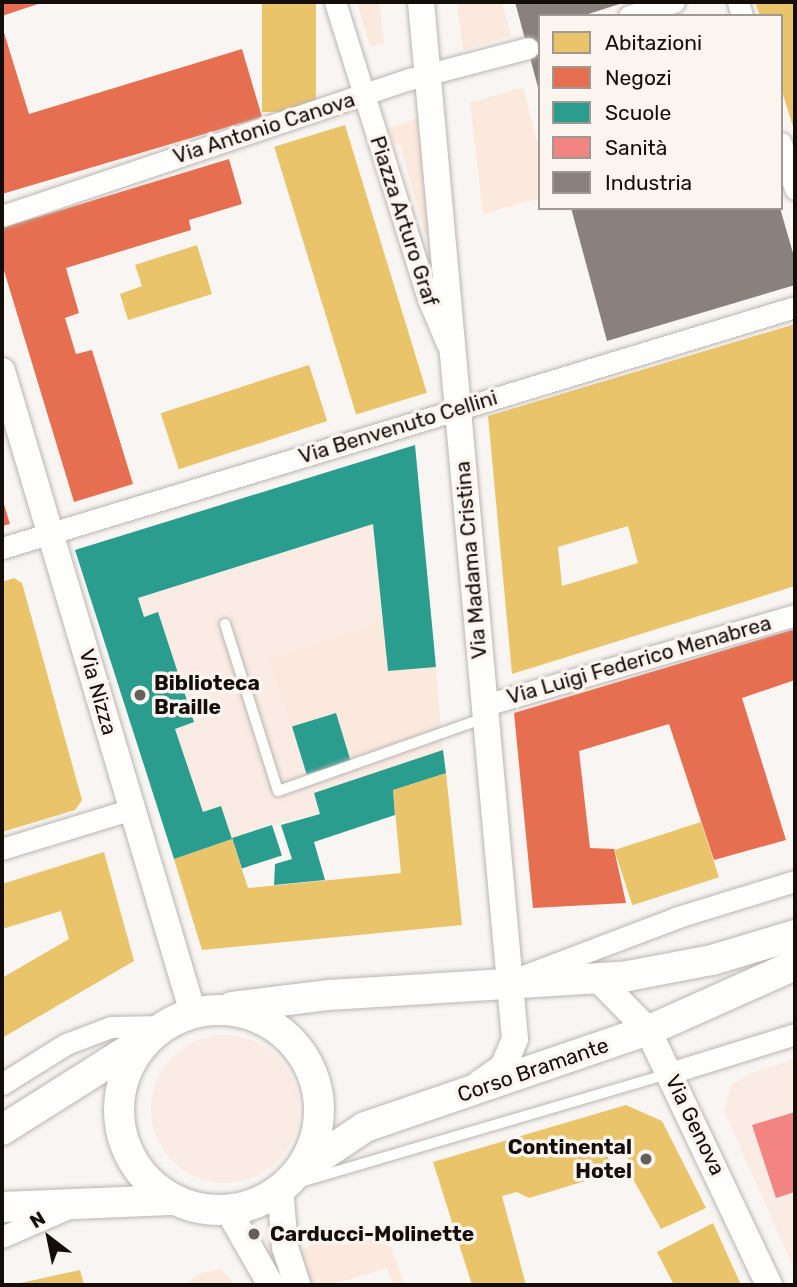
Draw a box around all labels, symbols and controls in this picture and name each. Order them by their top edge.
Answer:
legend [538,14,783,210]
text: Abitazioni [605,30,702,55]
text: Negozi [605,65,672,90]
street label: Via Antonio Canova [170,87,358,169]
text: Scuole [605,100,671,125]
street label: Piazza Arturo Graf [365,133,443,309]
text: Sanità [605,135,667,160]
text: Industria [605,170,692,195]
street label: Via Benvenuto Cellini [296,385,500,469]
street label: Via Madama Cristina [450,460,492,660]
street label: Via Luigi Federico Menabrea [504,610,774,710]
street label: Via Nizza [74,646,122,738]
place label: Biblioteca Braille [154,670,260,720]
marker: Biblioteca Braille [132,687,148,703]
street label: Corso Bramante [454,1032,612,1108]
street label: Via Genova [660,1071,730,1179]
place label: Continental Hotel [508,1134,632,1184]
marker: Continental Hotel [638,1151,654,1167]
north arrow [14,1203,84,1273]
text: N [26,1206,49,1233]
place label: Carducci-Molinette [270,1221,474,1247]
marker: Carducci-Molinette [244,1224,264,1244]

